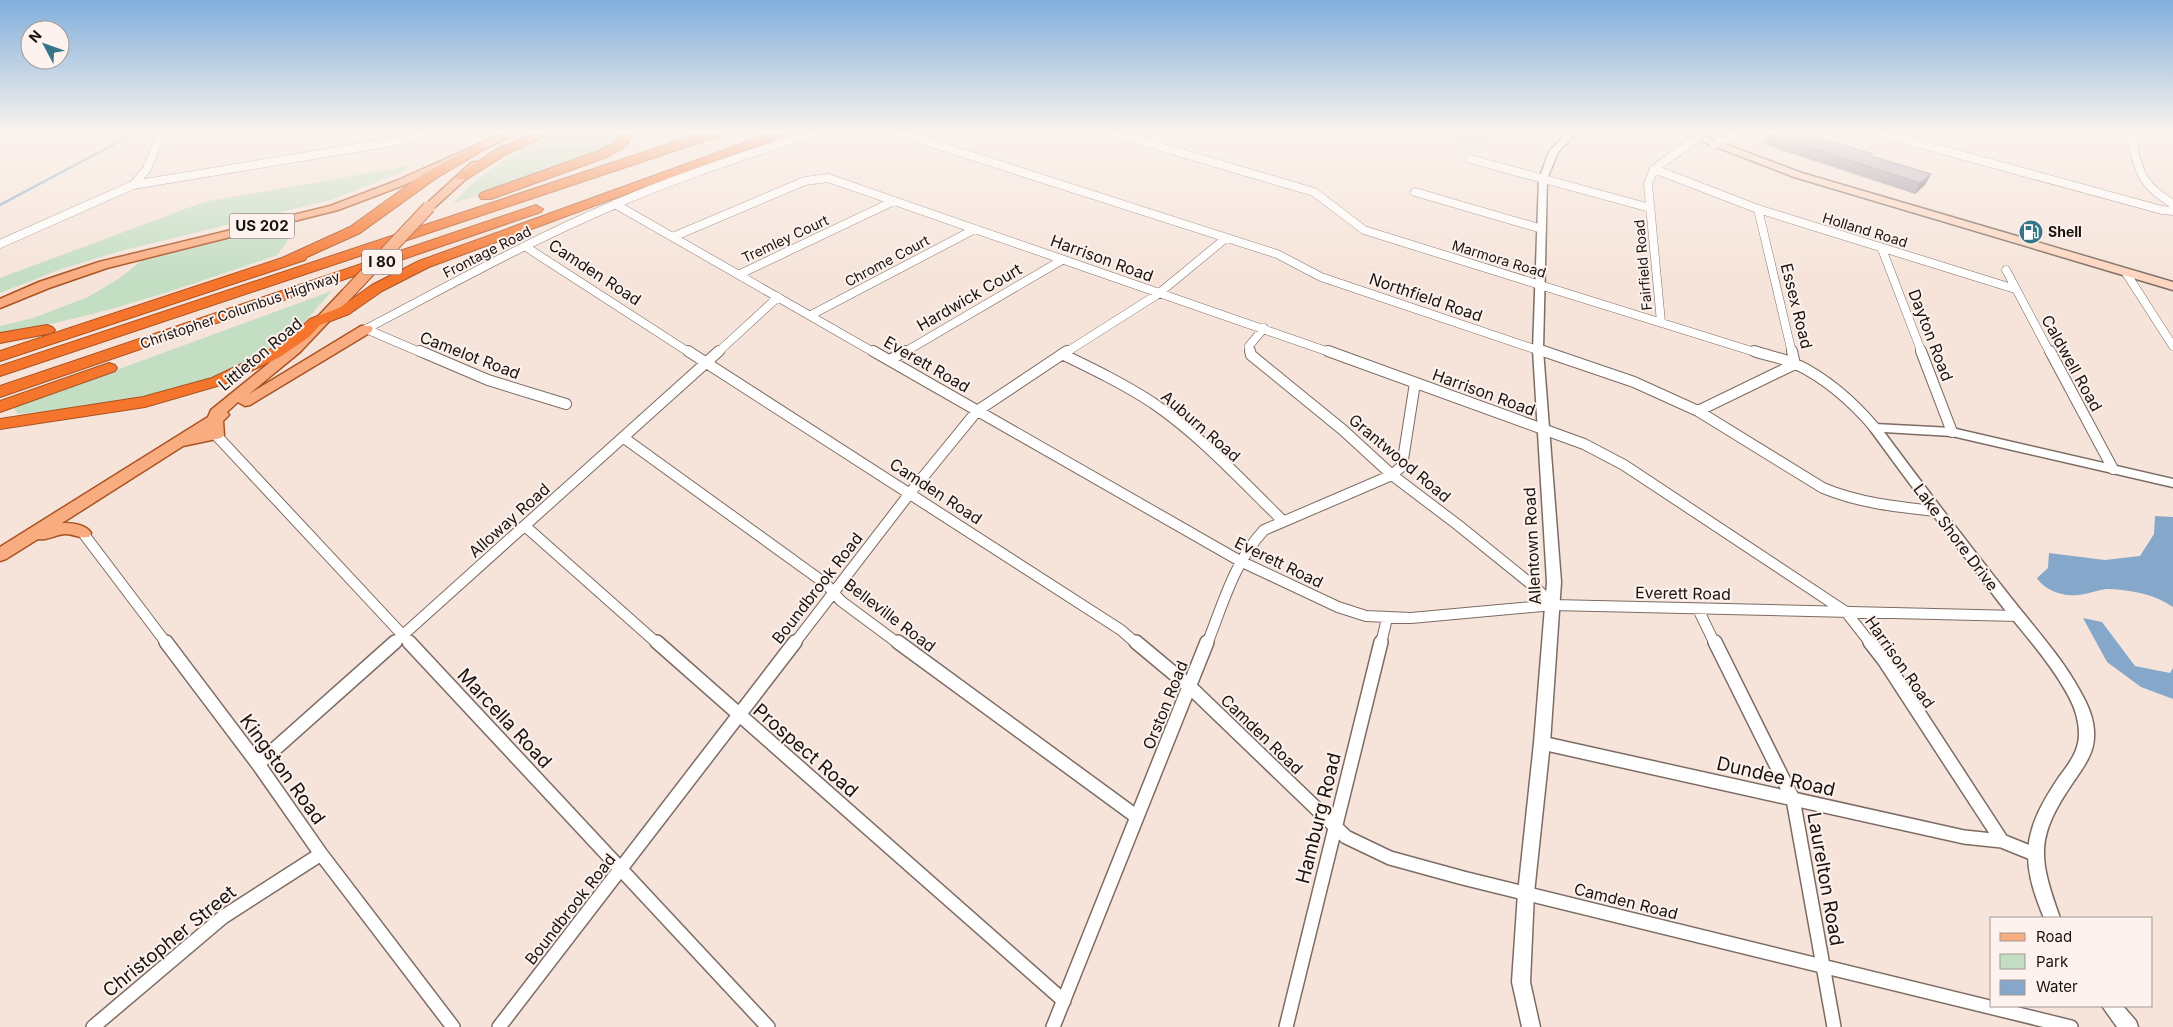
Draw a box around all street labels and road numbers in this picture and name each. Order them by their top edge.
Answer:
street label: Holland Road [1821,209,1910,251]
street label: Tremley Court [739,211,831,266]
road number: US 202 [230,214,294,238]
street label: Fairfield Road [1630,219,1655,311]
street label: Frontage Road [440,222,534,281]
street label: Harrison Road [1048,230,1156,286]
street label: Chrome Court [842,231,932,290]
street label: Camden Road [545,235,645,309]
street label: Marmora Road [1450,236,1548,281]
road number: I 80 [362,250,402,274]
street label: Hardwick Court [913,259,1025,335]
street label: Essex Road [1777,261,1817,351]
street label: Christopher Columbus Highway [138,267,342,352]
street label: Northfield Road [1367,268,1485,326]
street label: Dayton Road [1904,286,1958,384]
street label: Caldwell Road [2037,311,2107,415]
street label: Littleton Road [214,313,306,395]
street label: Camelot Road [417,327,523,383]
street label: Everett Road [880,331,974,397]
street label: Harrison Road [1430,364,1538,420]
street label: Auburn Road [1157,386,1245,466]
street label: Grantwood Road [1345,410,1455,506]
street label: Camden Road [886,454,986,528]
street label: Alloway Road [464,478,554,562]
street label: Lake Shore Drive [1909,480,2003,594]
street label: Allentown Road [1519,487,1545,605]
street label: Boundbrook Road [767,528,867,648]
street label: Everett Road [1232,532,1326,592]
street label: Belleville Road [840,574,940,656]
street label: Everett Road [1635,582,1731,604]
street label: Harrison Road [1861,612,1939,712]
street label: Orston Road [1138,658,1192,752]
street label: Marcella Road [453,664,557,773]
street label: Camden Road [1217,690,1307,778]
street label: Prospect Road [749,699,863,802]
street label: Kingston Road [235,710,330,829]
street label: Hamburg Road [1291,750,1346,886]
street label: Dundee Road [1714,752,1837,801]
street label: Laurelton Road [1802,810,1849,948]
street label: Boundbrook Road [520,849,620,969]
street label: Camden Road [1572,878,1680,924]
street label: Christopher Street [98,881,241,1002]

